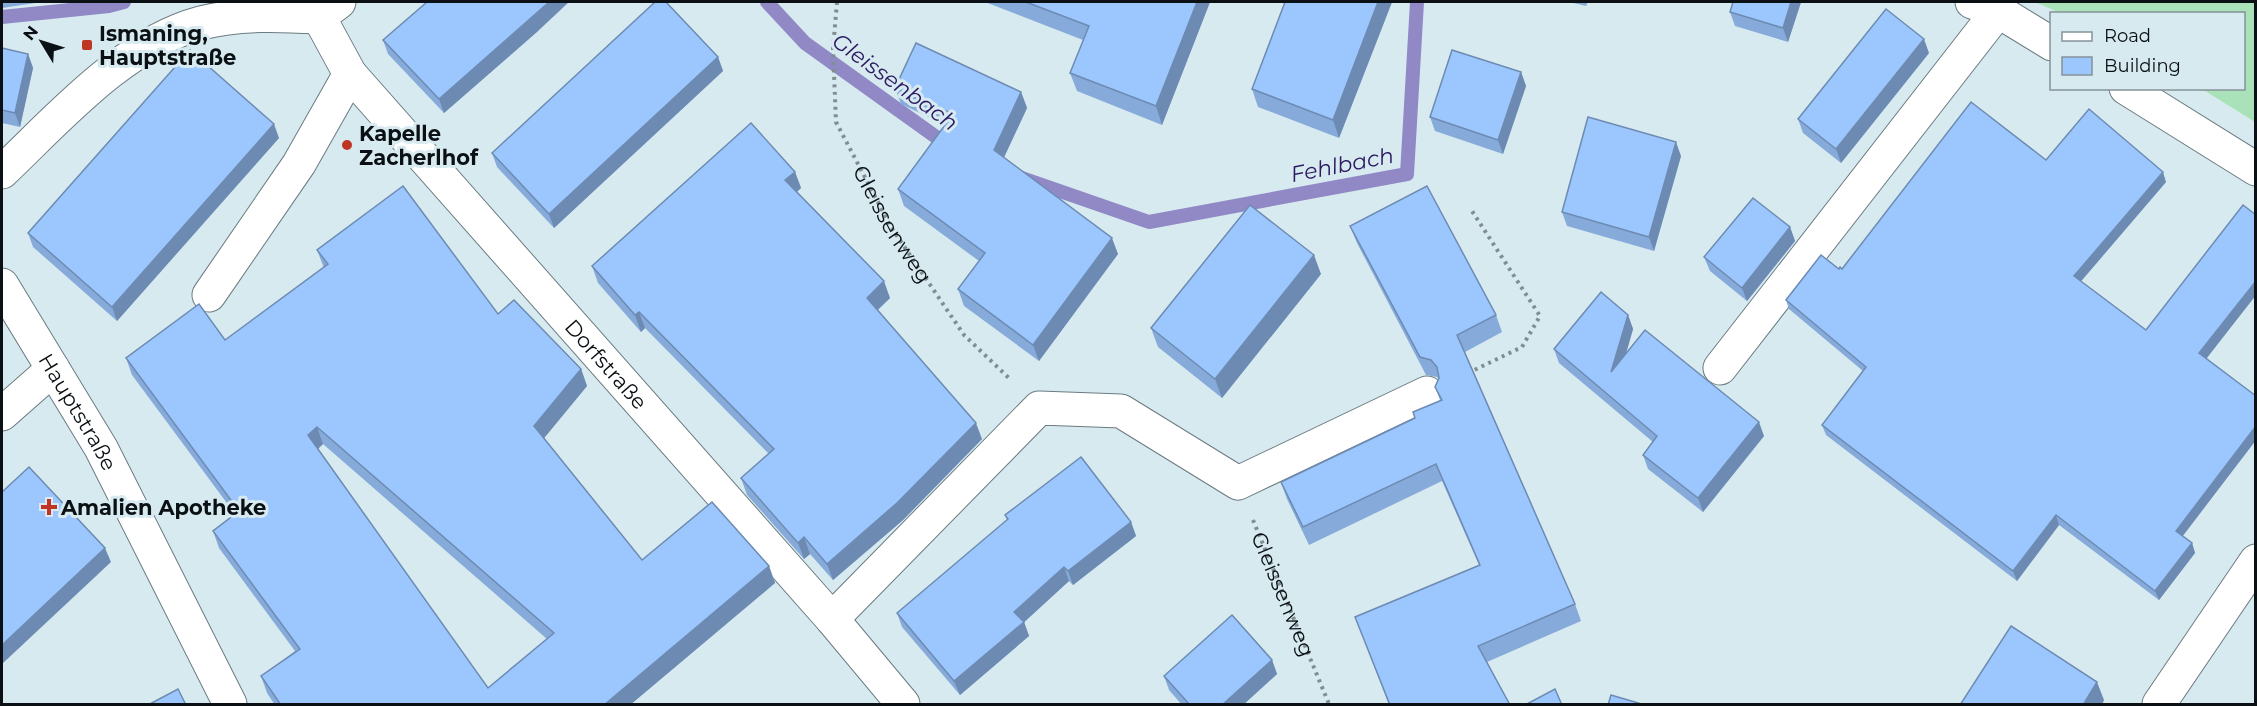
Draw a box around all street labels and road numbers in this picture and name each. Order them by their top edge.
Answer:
street label: Gleissenweg [848,161,938,287]
street label: Dorfstraße [560,314,653,414]
street label: Hauptstraße [34,349,123,474]
street label: Gleissenweg [1247,528,1320,660]

